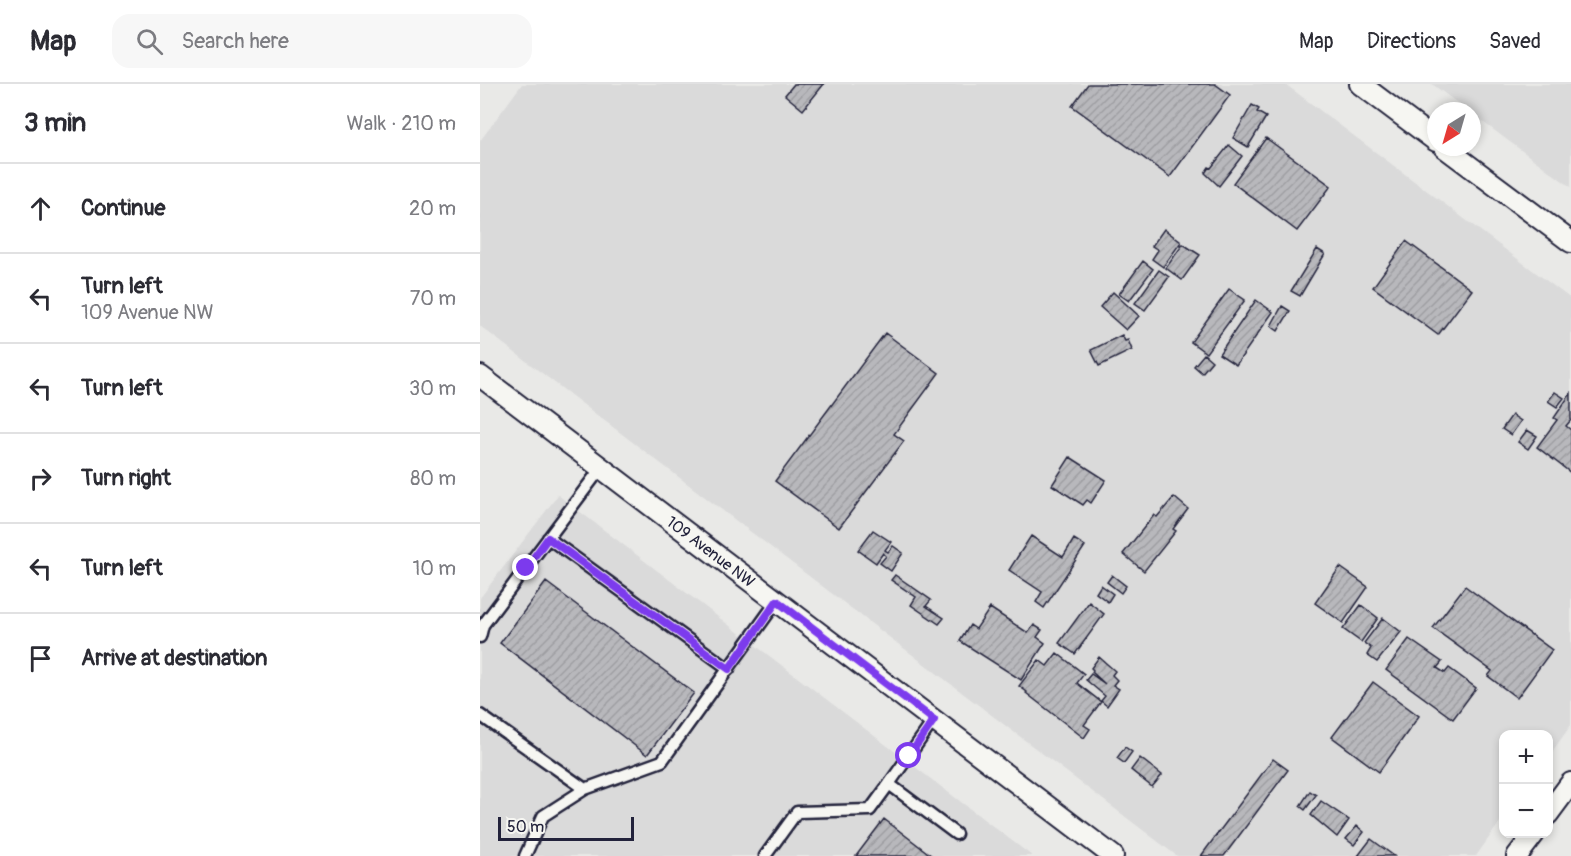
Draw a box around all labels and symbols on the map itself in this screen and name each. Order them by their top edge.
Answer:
north arrow [1427,102,1481,156]
street label: 109 Avenue NW [662,512,759,592]
route end [512,554,538,580]
route start [895,742,921,768]
scale bar [498,814,634,842]

